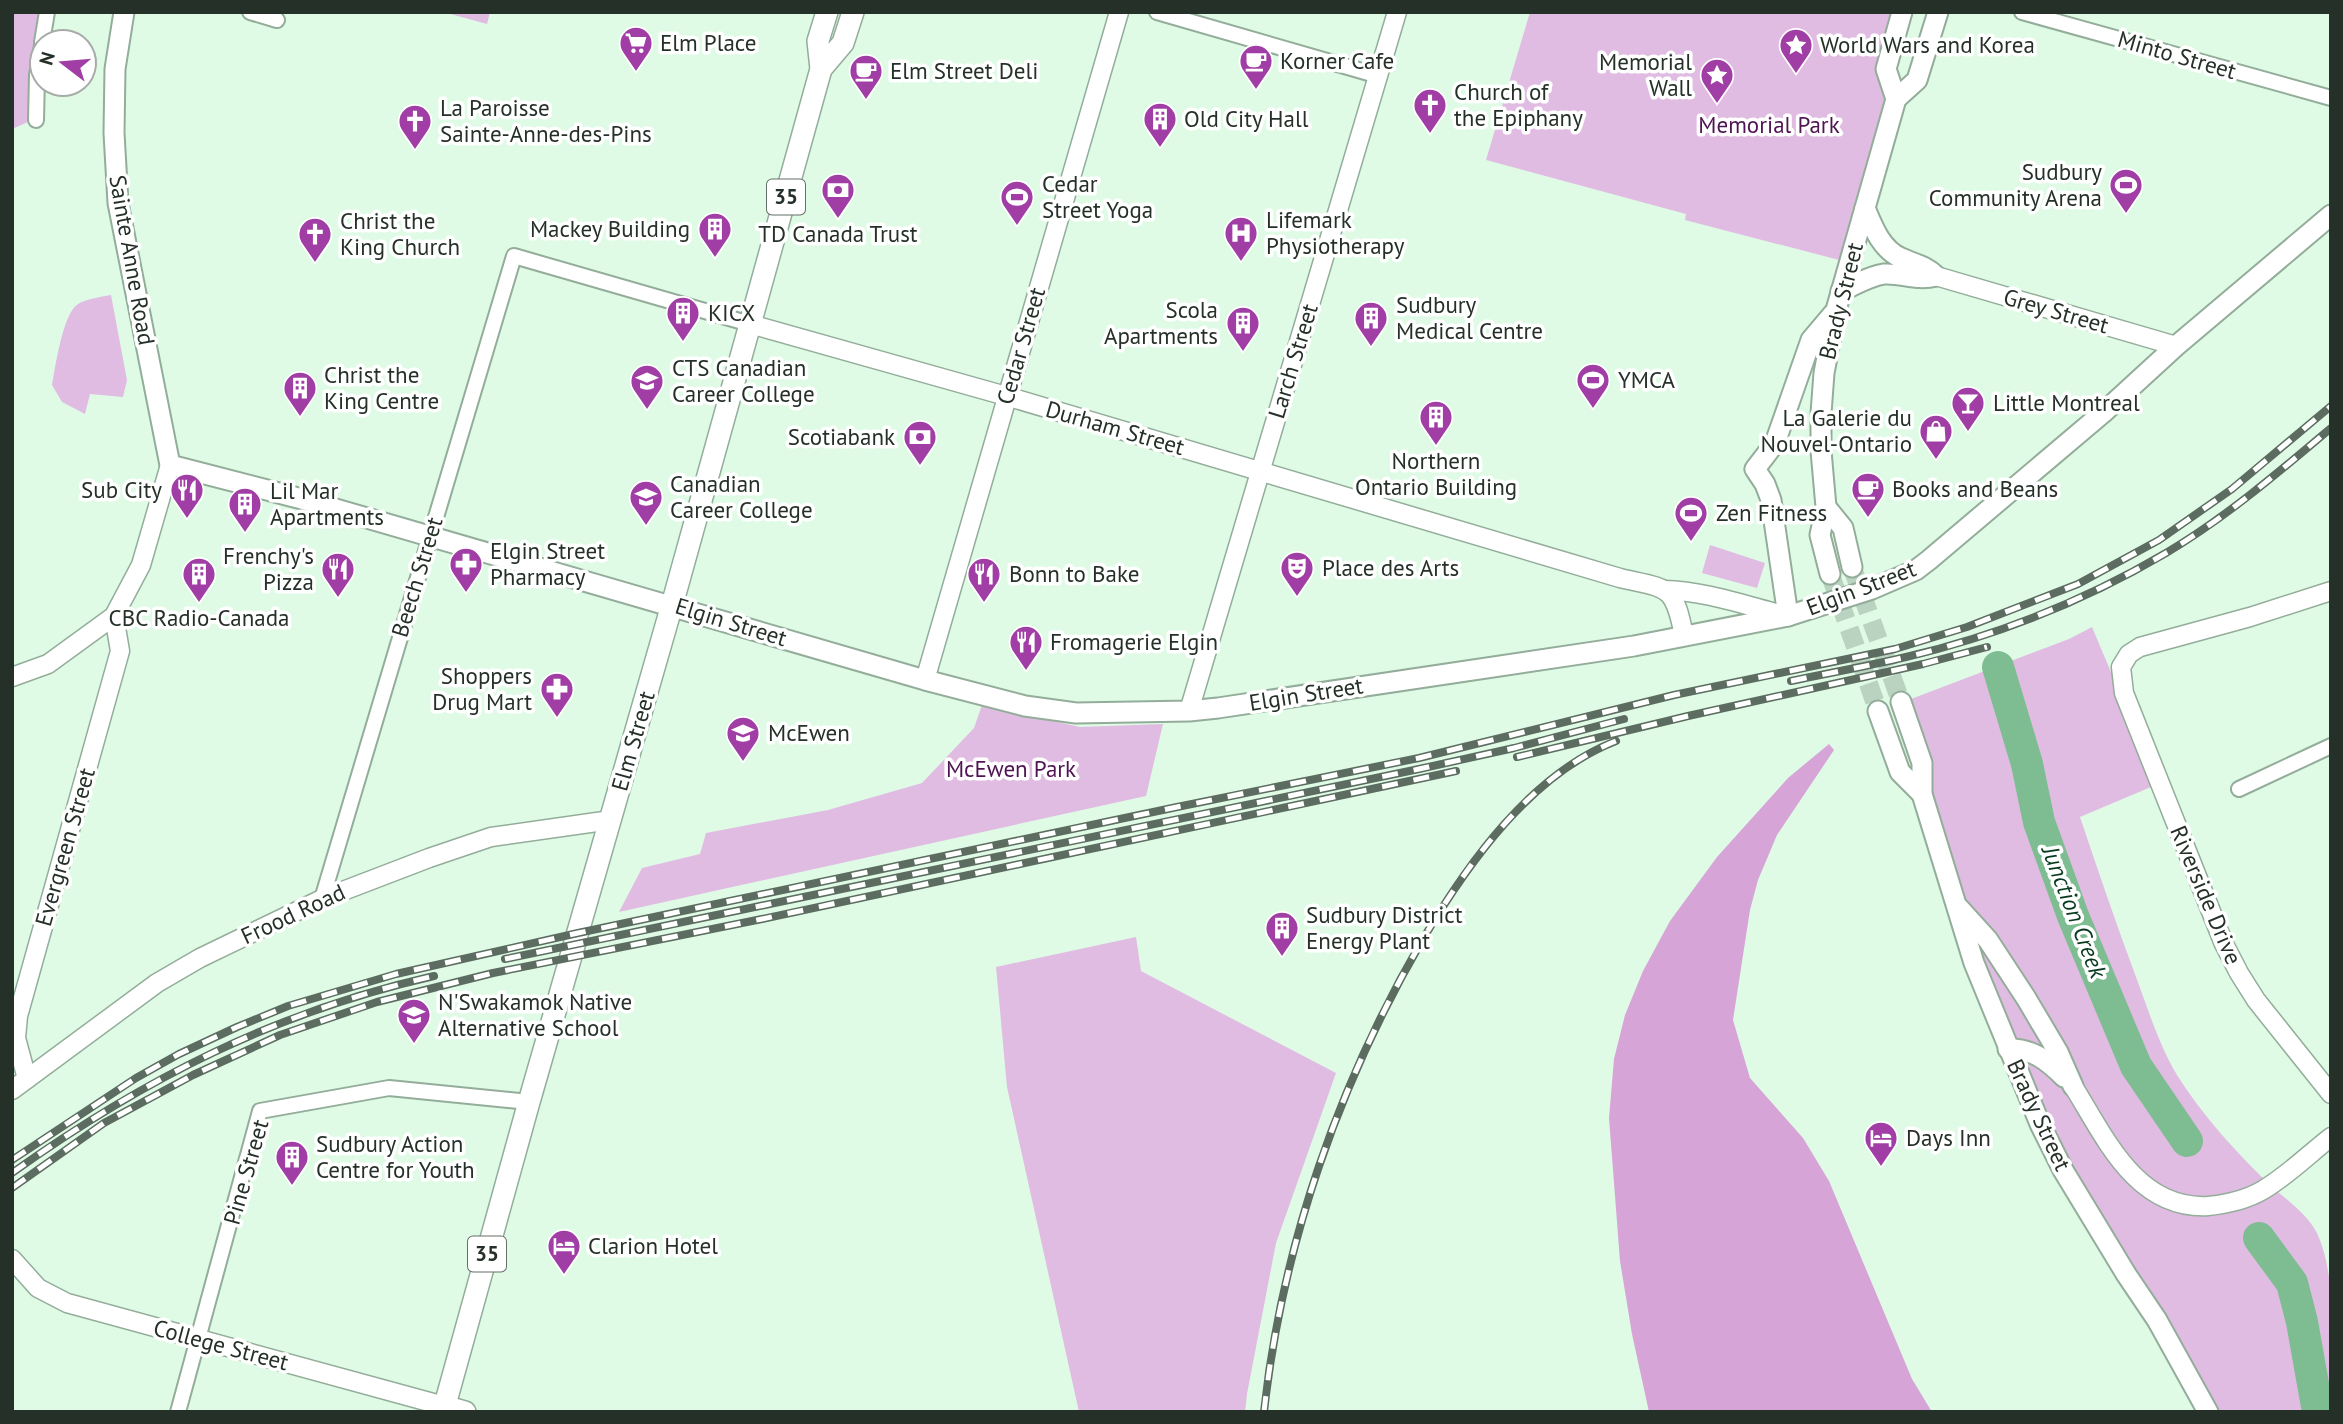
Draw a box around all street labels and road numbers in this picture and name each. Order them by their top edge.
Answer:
street label: Minto Street [2115,24,2240,85]
street label: Sainte Anne Road [103,173,162,347]
road number: 35 [767,180,805,214]
street label: Brady Street [1812,239,1869,363]
street label: Grey Street [2000,282,2112,339]
street label: Cedar Street [990,284,1051,408]
street label: Larch Street [1261,300,1324,422]
street label: Durham Street [1043,394,1188,461]
street label: Beech Street [385,513,449,640]
street label: Elgin Street [1802,553,1920,622]
street label: Elgin Street [672,591,791,652]
street label: Elgin Street [1247,670,1365,717]
street label: Elm Street [604,687,661,794]
street label: Evergreen Street [28,764,101,929]
street label: Riverside Drive [2164,821,2249,968]
street label: Frood Road [236,877,349,950]
street label: Brady Street [2001,1054,2078,1175]
street label: Pine Street [217,1116,274,1228]
road number: 35 [468,1236,506,1272]
street label: College Street [151,1313,292,1376]

